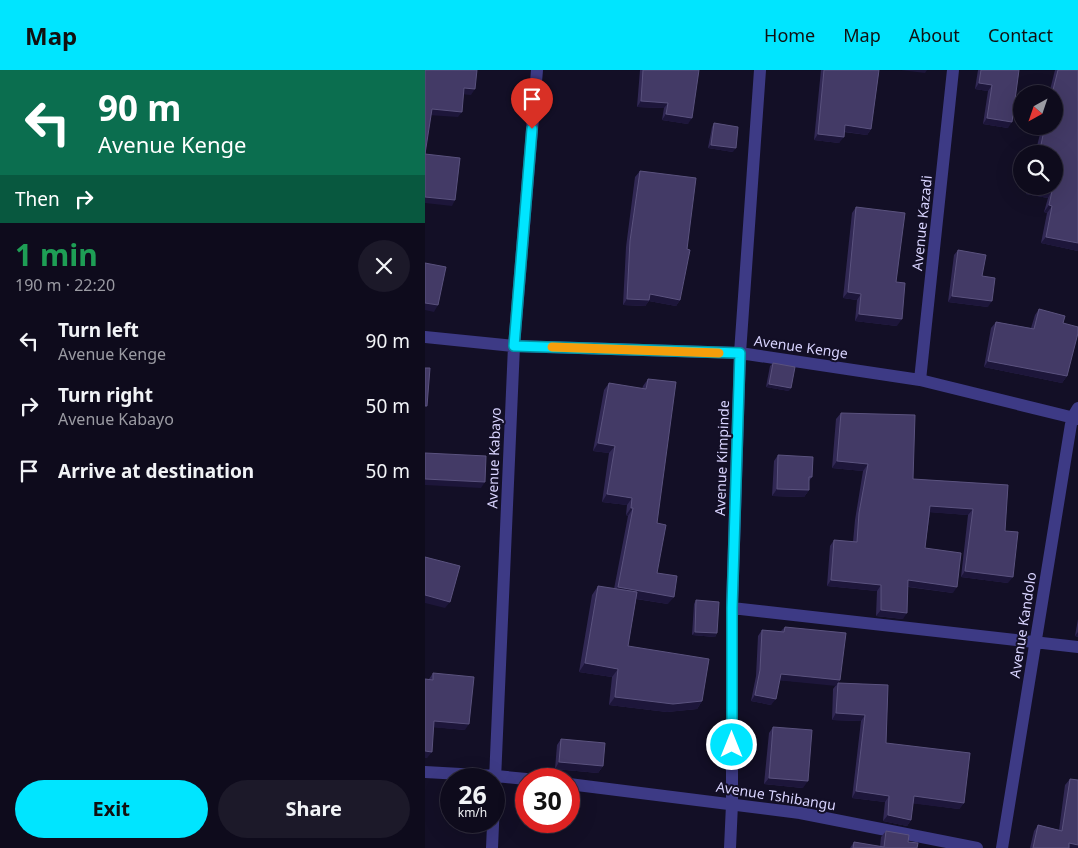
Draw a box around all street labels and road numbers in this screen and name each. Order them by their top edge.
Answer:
street label: Avenue Kazadi [907,174,936,272]
street label: Avenue Kenge [753,331,849,363]
street label: Avenue Kimpinde [710,400,733,516]
street label: Avenue Kabayo [482,407,505,509]
street label: Avenue Kandolo [1005,571,1040,679]
street label: Avenue Tshibangu [715,777,837,814]

